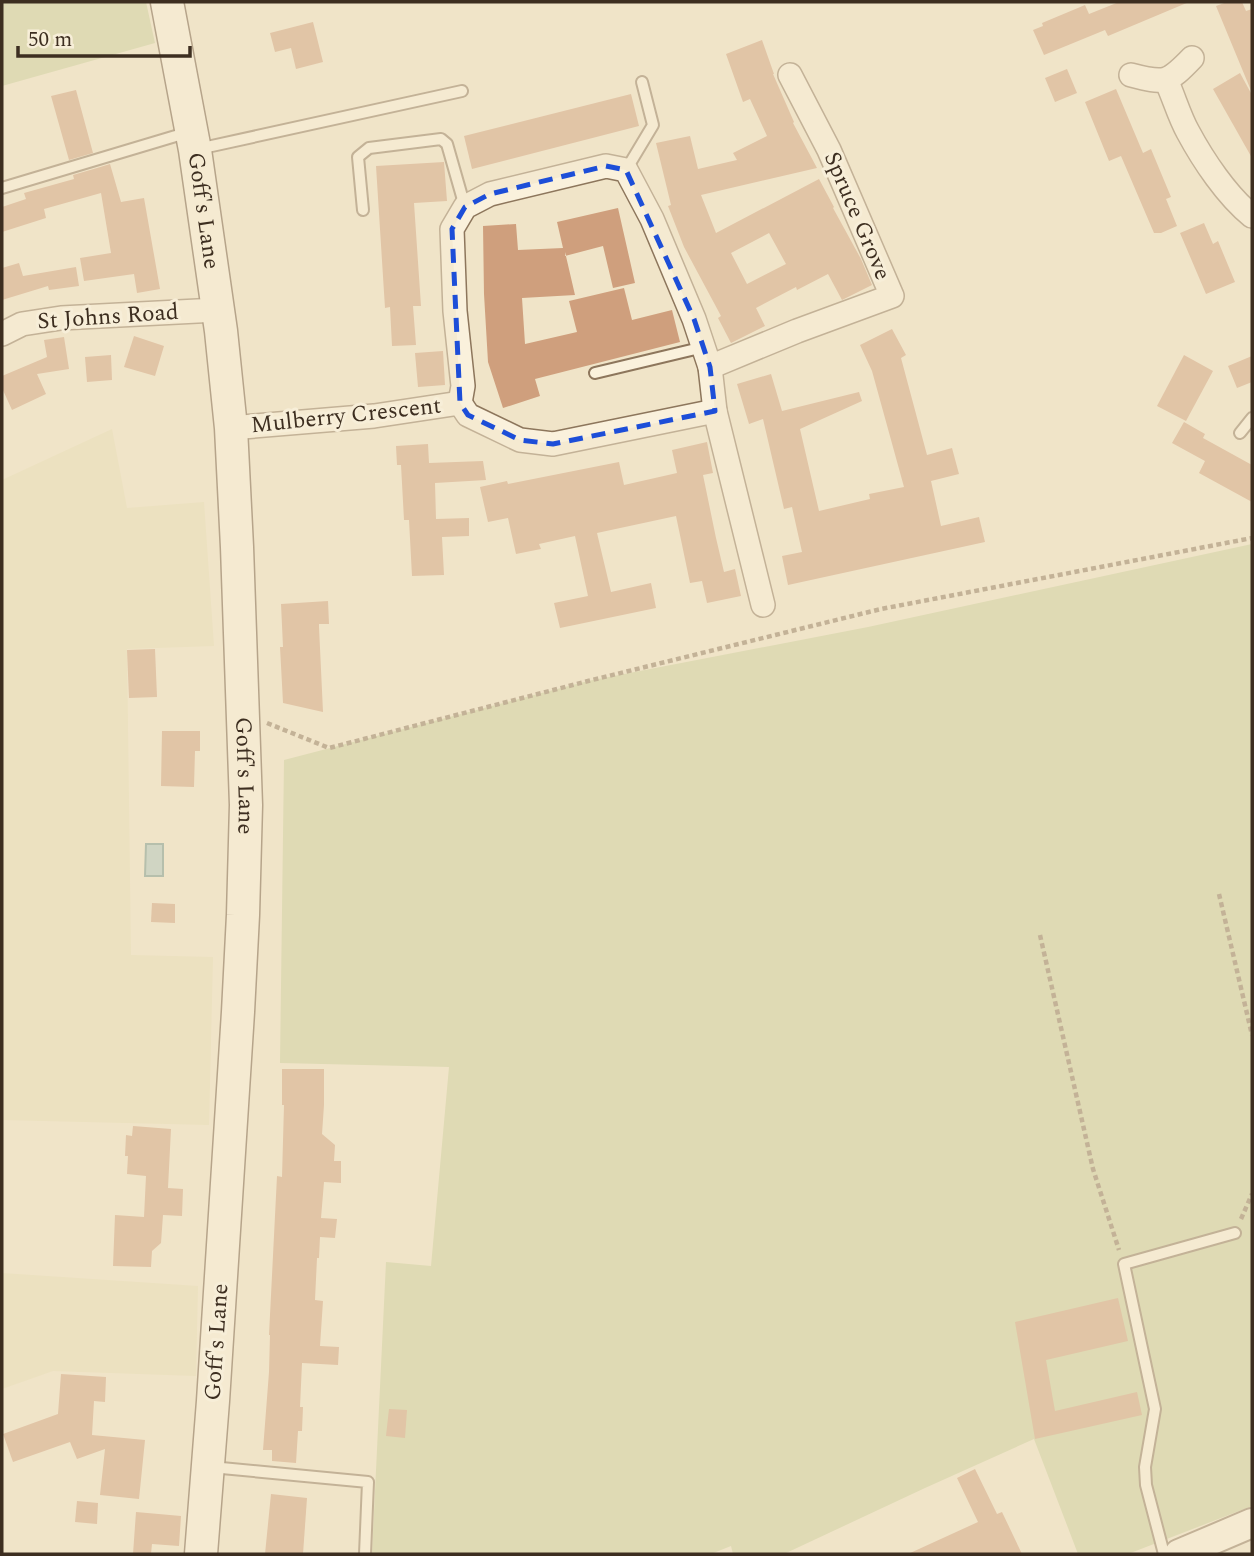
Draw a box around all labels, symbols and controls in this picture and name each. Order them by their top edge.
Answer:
scale bar [18,14,189,58]
text: 50 m [28,24,72,56]
street label: Spruce Grove [814,146,900,286]
street label: Goff's Lane [178,150,229,271]
street label: St Johns Road [36,295,180,339]
street label: Mulberry Crescent [249,389,443,443]
street label: Goff's Lane [225,716,264,835]
street label: Goff's Lane [195,1282,239,1402]

